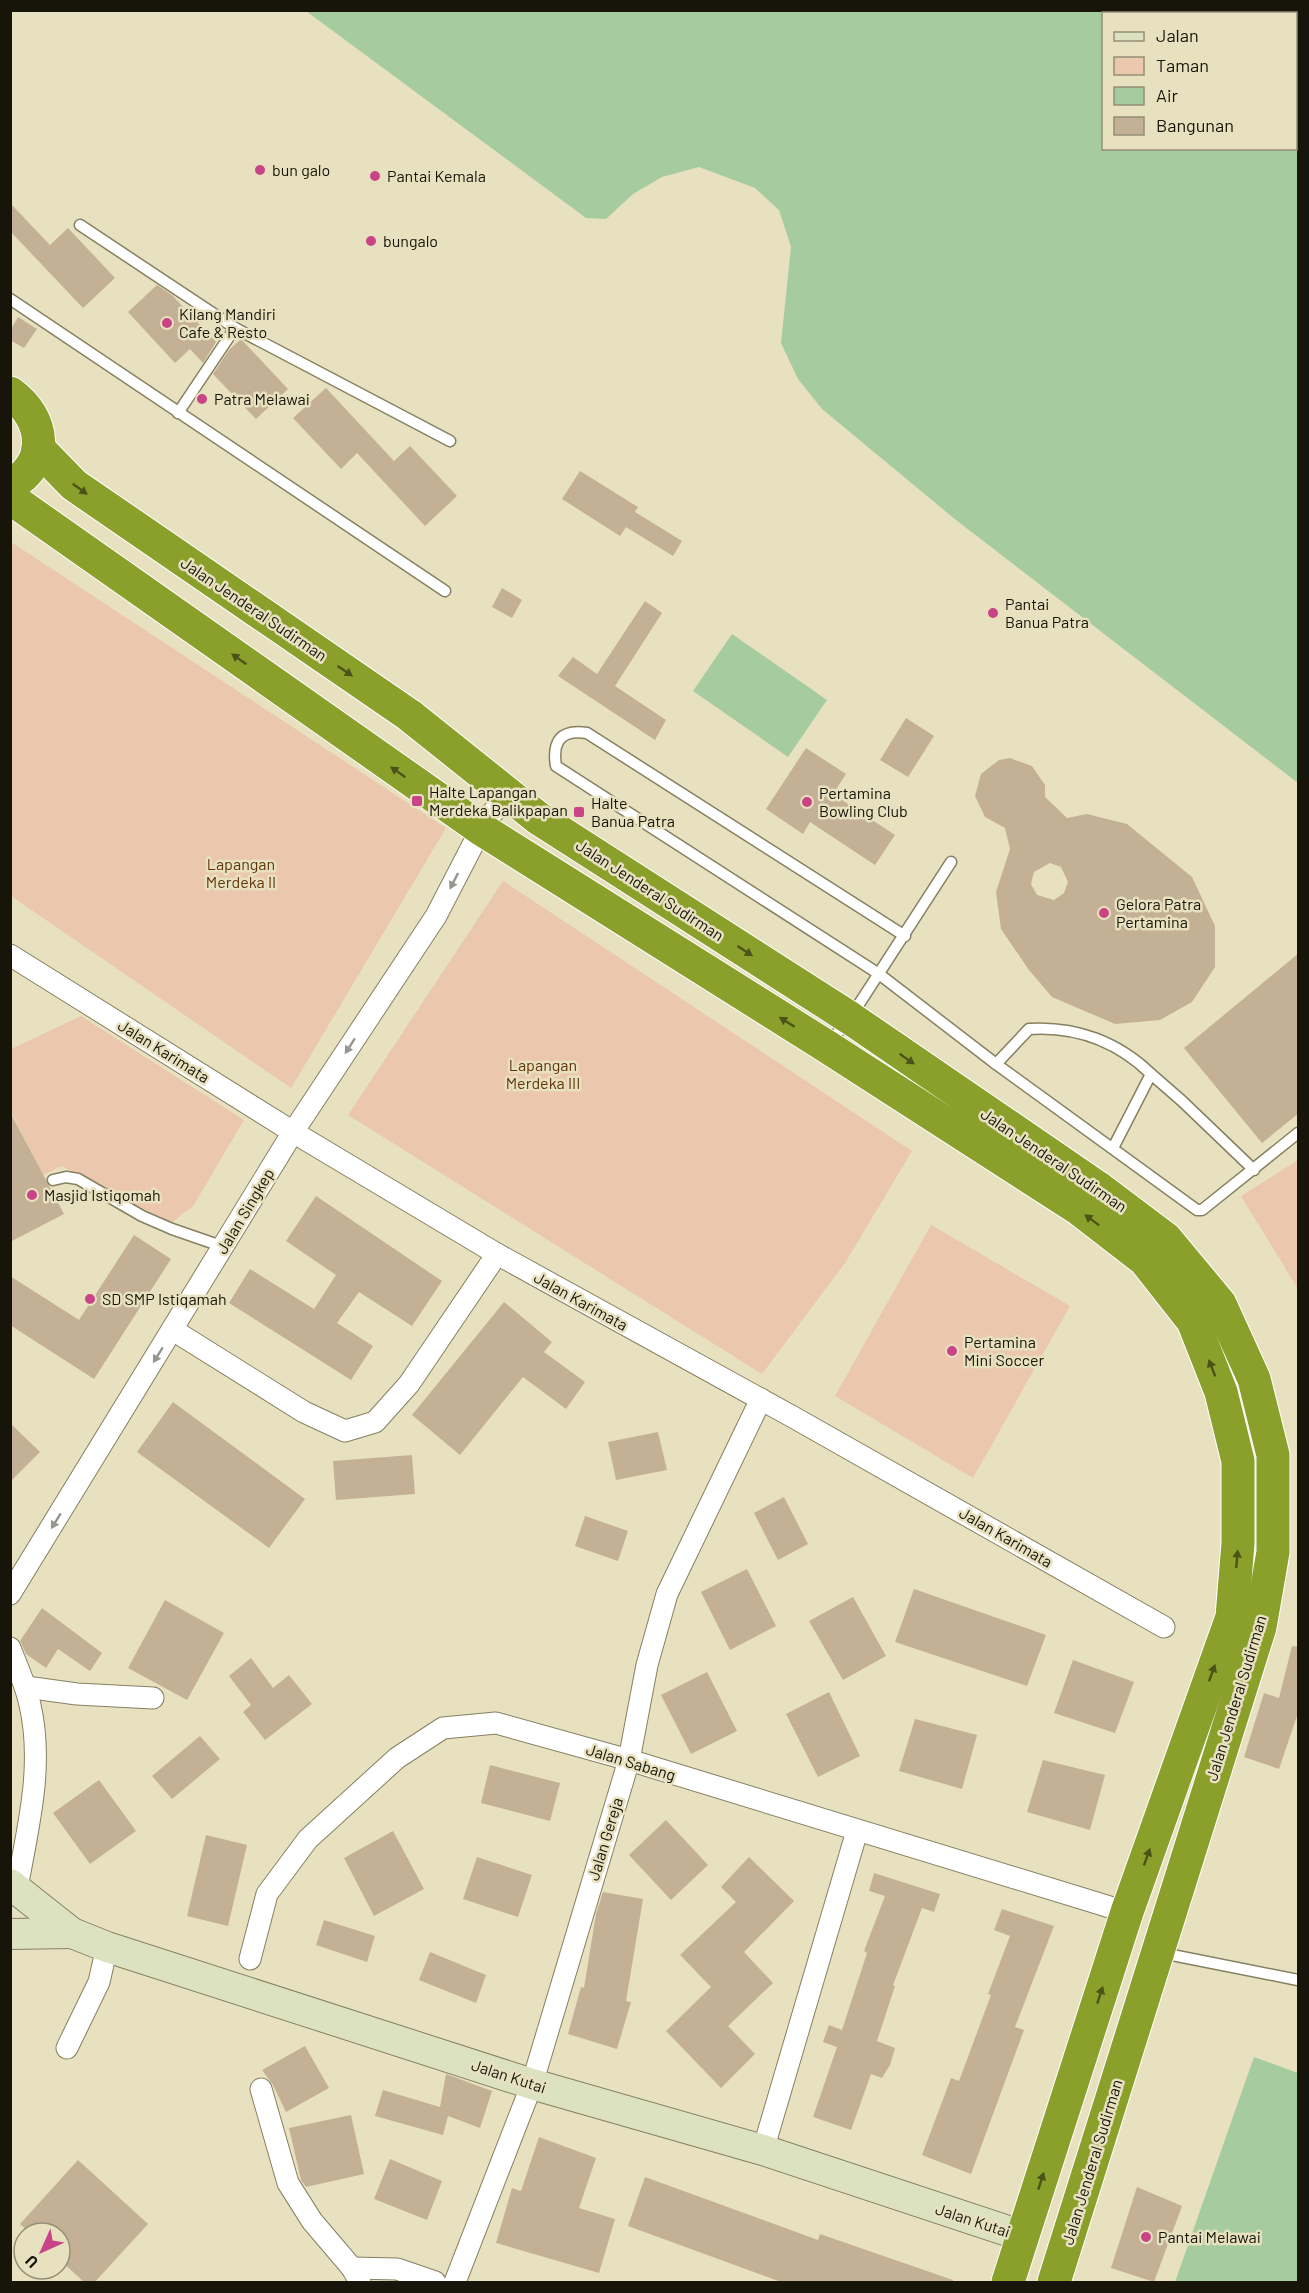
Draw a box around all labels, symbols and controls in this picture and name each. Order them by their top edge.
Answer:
legend [1102,12,1297,150]
text: Jalan [1156,24,1199,46]
text: Taman [1156,54,1209,76]
text: Air [1156,84,1179,106]
text: Bangunan [1156,114,1234,136]
place label: bun galo [272,160,330,179]
marker: bun galo [253,163,267,177]
place label: Pantai Kemala [387,166,486,185]
marker: Pantai Kemala [368,169,382,183]
place label: bungalo [383,231,438,250]
marker: bungalo [364,234,378,248]
place label: Kilang Mandiri Cafe & Resto [179,304,276,341]
marker: Kilang Mandiri Cafe & Resto [160,316,174,330]
place label: Patra Melawai [214,389,310,408]
marker: Patra Melawai [195,392,209,406]
one-way arrow [72,483,88,495]
street label: Jalan Jenderal Sudirman [178,553,331,665]
place label: Pantai Banua Patra [1005,594,1089,631]
marker: Pantai Banua Patra [986,606,1000,620]
one-way arrow [231,654,247,665]
one-way arrow [336,665,352,677]
one-way arrow [391,766,406,778]
place label: Halte Lapangan Merdeka Balikpapan [429,782,568,819]
place label: Pertamina Bowling Club [819,783,908,820]
place label: Halte Banua Patra [591,793,675,830]
marker: Halte Lapangan Merdeka Balikpapan [410,794,424,808]
marker: Pertamina Bowling Club [800,795,814,809]
marker: Halte Banua Patra [572,805,586,819]
street label: Jalan Jenderal Sudirman [573,835,728,944]
park label: Lapangan Merdeka II [206,854,276,891]
one-way arrow [449,873,458,890]
place label: Gelora Patra Pertamina [1116,894,1201,931]
marker: Gelora Patra Pertamina [1097,906,1111,920]
one-way arrow [737,945,753,956]
street label: Jalan Karimata [115,1015,214,1086]
one-way arrow [779,1017,796,1028]
one-way arrow [344,1038,355,1054]
one-way arrow [899,1053,915,1065]
park label: Lapangan Merdeka III [506,1055,580,1092]
street label: Jalan Jenderal Sudirman [978,1104,1131,1216]
street label: Jalan Singkep [212,1164,278,1257]
place label: Masjid Istiqomah [44,1185,161,1204]
marker: Masjid Istiqomah [25,1188,39,1202]
one-way arrow [1084,1213,1100,1226]
street label: Jalan Karimata [531,1267,631,1334]
place label: SD SMP Istiqamah [102,1289,227,1308]
marker: SD SMP Istiqamah [83,1292,97,1306]
place label: Pertamina Mini Soccer [964,1332,1045,1369]
marker: Pertamina Mini Soccer [945,1344,959,1358]
one-way arrow [153,1346,164,1363]
one-way arrow [1207,1359,1216,1377]
street label: Jalan Karimata [956,1502,1056,1571]
one-way arrow [50,1512,62,1528]
one-way arrow [1232,1550,1242,1569]
street label: Jalan Jenderal Sudirman [1201,1613,1270,1783]
one-way arrow [1208,1664,1218,1682]
street label: Jalan Sabang [584,1739,678,1784]
street label: Jalan Gereja [583,1795,626,1883]
one-way arrow [1142,1848,1152,1866]
one-way arrow [1096,1986,1106,2004]
street label: Jalan Kutai [469,2055,549,2097]
street label: Jalan Jenderal Sudirman [1057,2077,1126,2247]
one-way arrow [1036,2172,1046,2190]
street label: Jalan Kutai [933,2199,1013,2241]
north arrow [12,2221,72,2281]
place label: Pantai Melawai [1158,2227,1261,2246]
marker: Pantai Melawai [1139,2230,1153,2244]
text: U [21,2252,41,2272]

